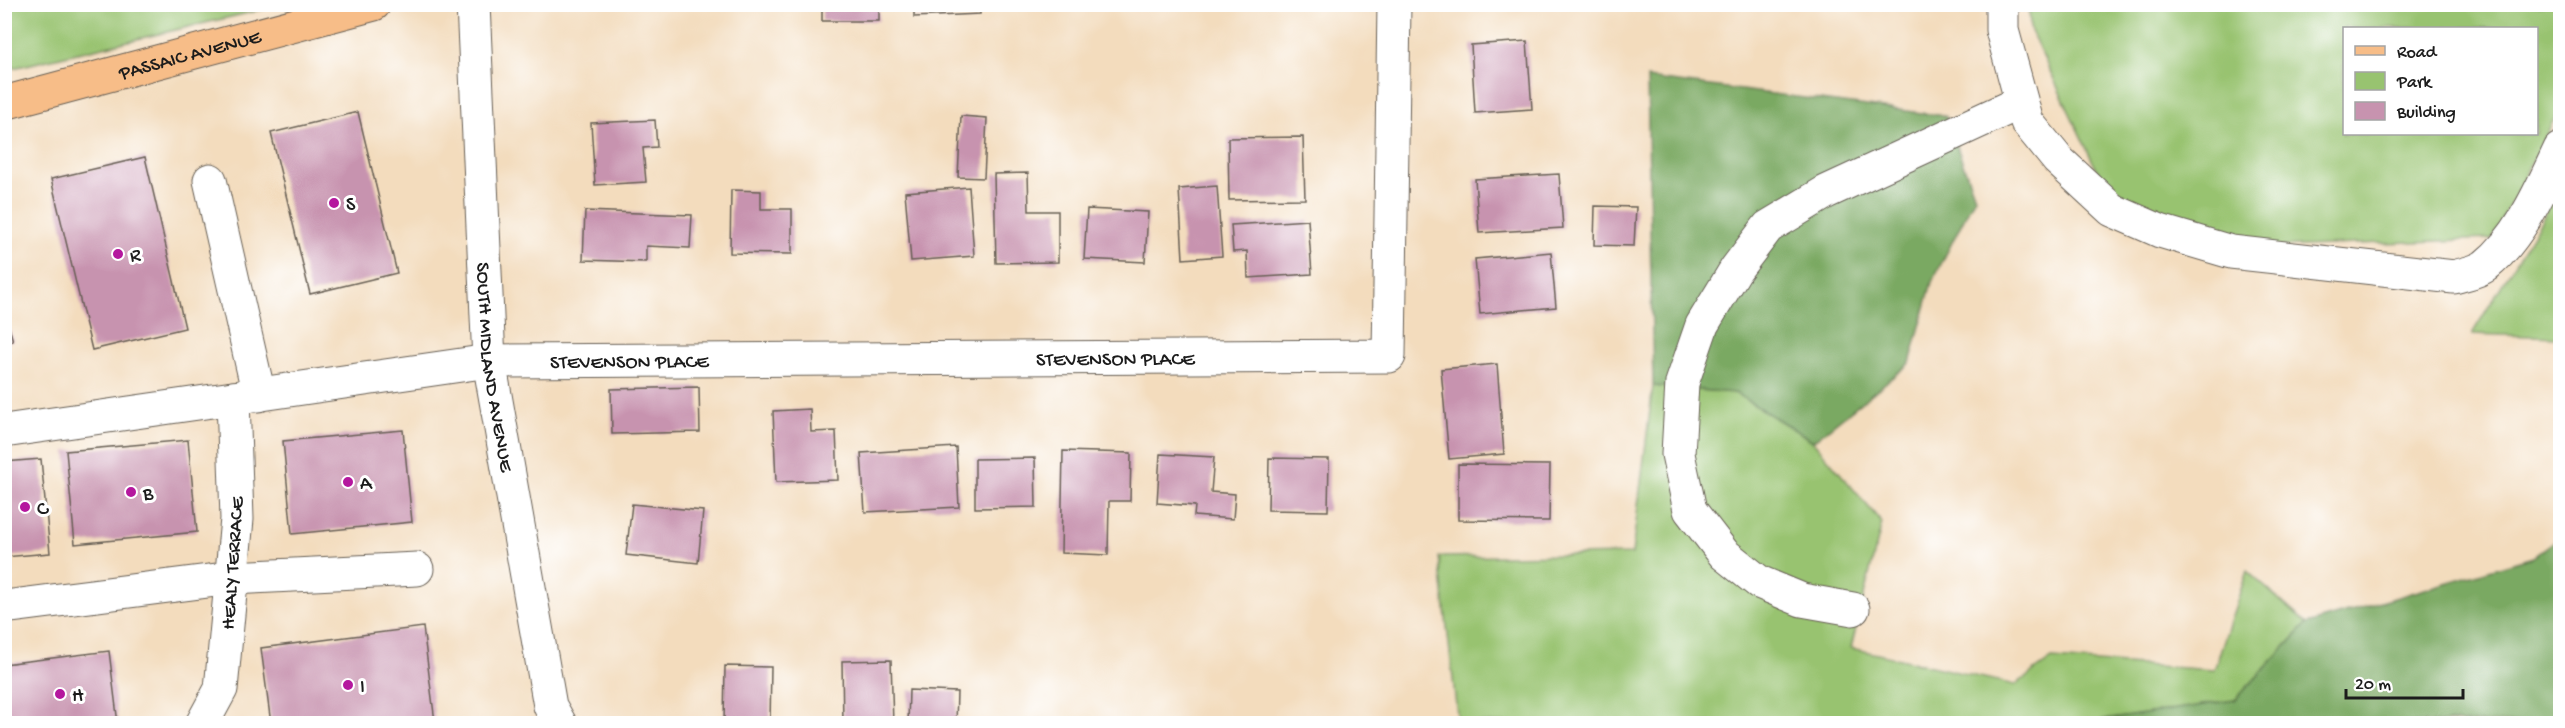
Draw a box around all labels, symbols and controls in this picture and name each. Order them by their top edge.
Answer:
street label: PASSAIC AVENUE [116,26,265,87]
legend [2343,27,2538,135]
text: Road [2397,43,2438,64]
text: Park [2396,73,2433,94]
text: Building [2396,103,2456,124]
place label: S [346,195,356,218]
marker: S [327,196,341,210]
place label: R [130,246,142,269]
marker: R [111,247,125,261]
street label: SOUTH MIDLAND AVENUE [470,262,517,476]
street label: STEVENSON PLACE [1036,349,1196,373]
street label: STEVENSON PLACE [550,352,710,376]
place label: A [360,474,373,497]
marker: A [341,475,355,489]
place label: B [142,484,154,507]
marker: B [124,485,138,499]
street label: HEALY TERRACE [218,494,251,631]
place label: C [37,499,49,522]
marker: C [18,500,32,514]
scale bar [2346,662,2463,700]
text: 20 m [2355,675,2391,696]
place label: I [360,677,365,700]
marker: I [341,678,355,692]
place label: H [72,686,84,709]
marker: H [53,687,67,701]

